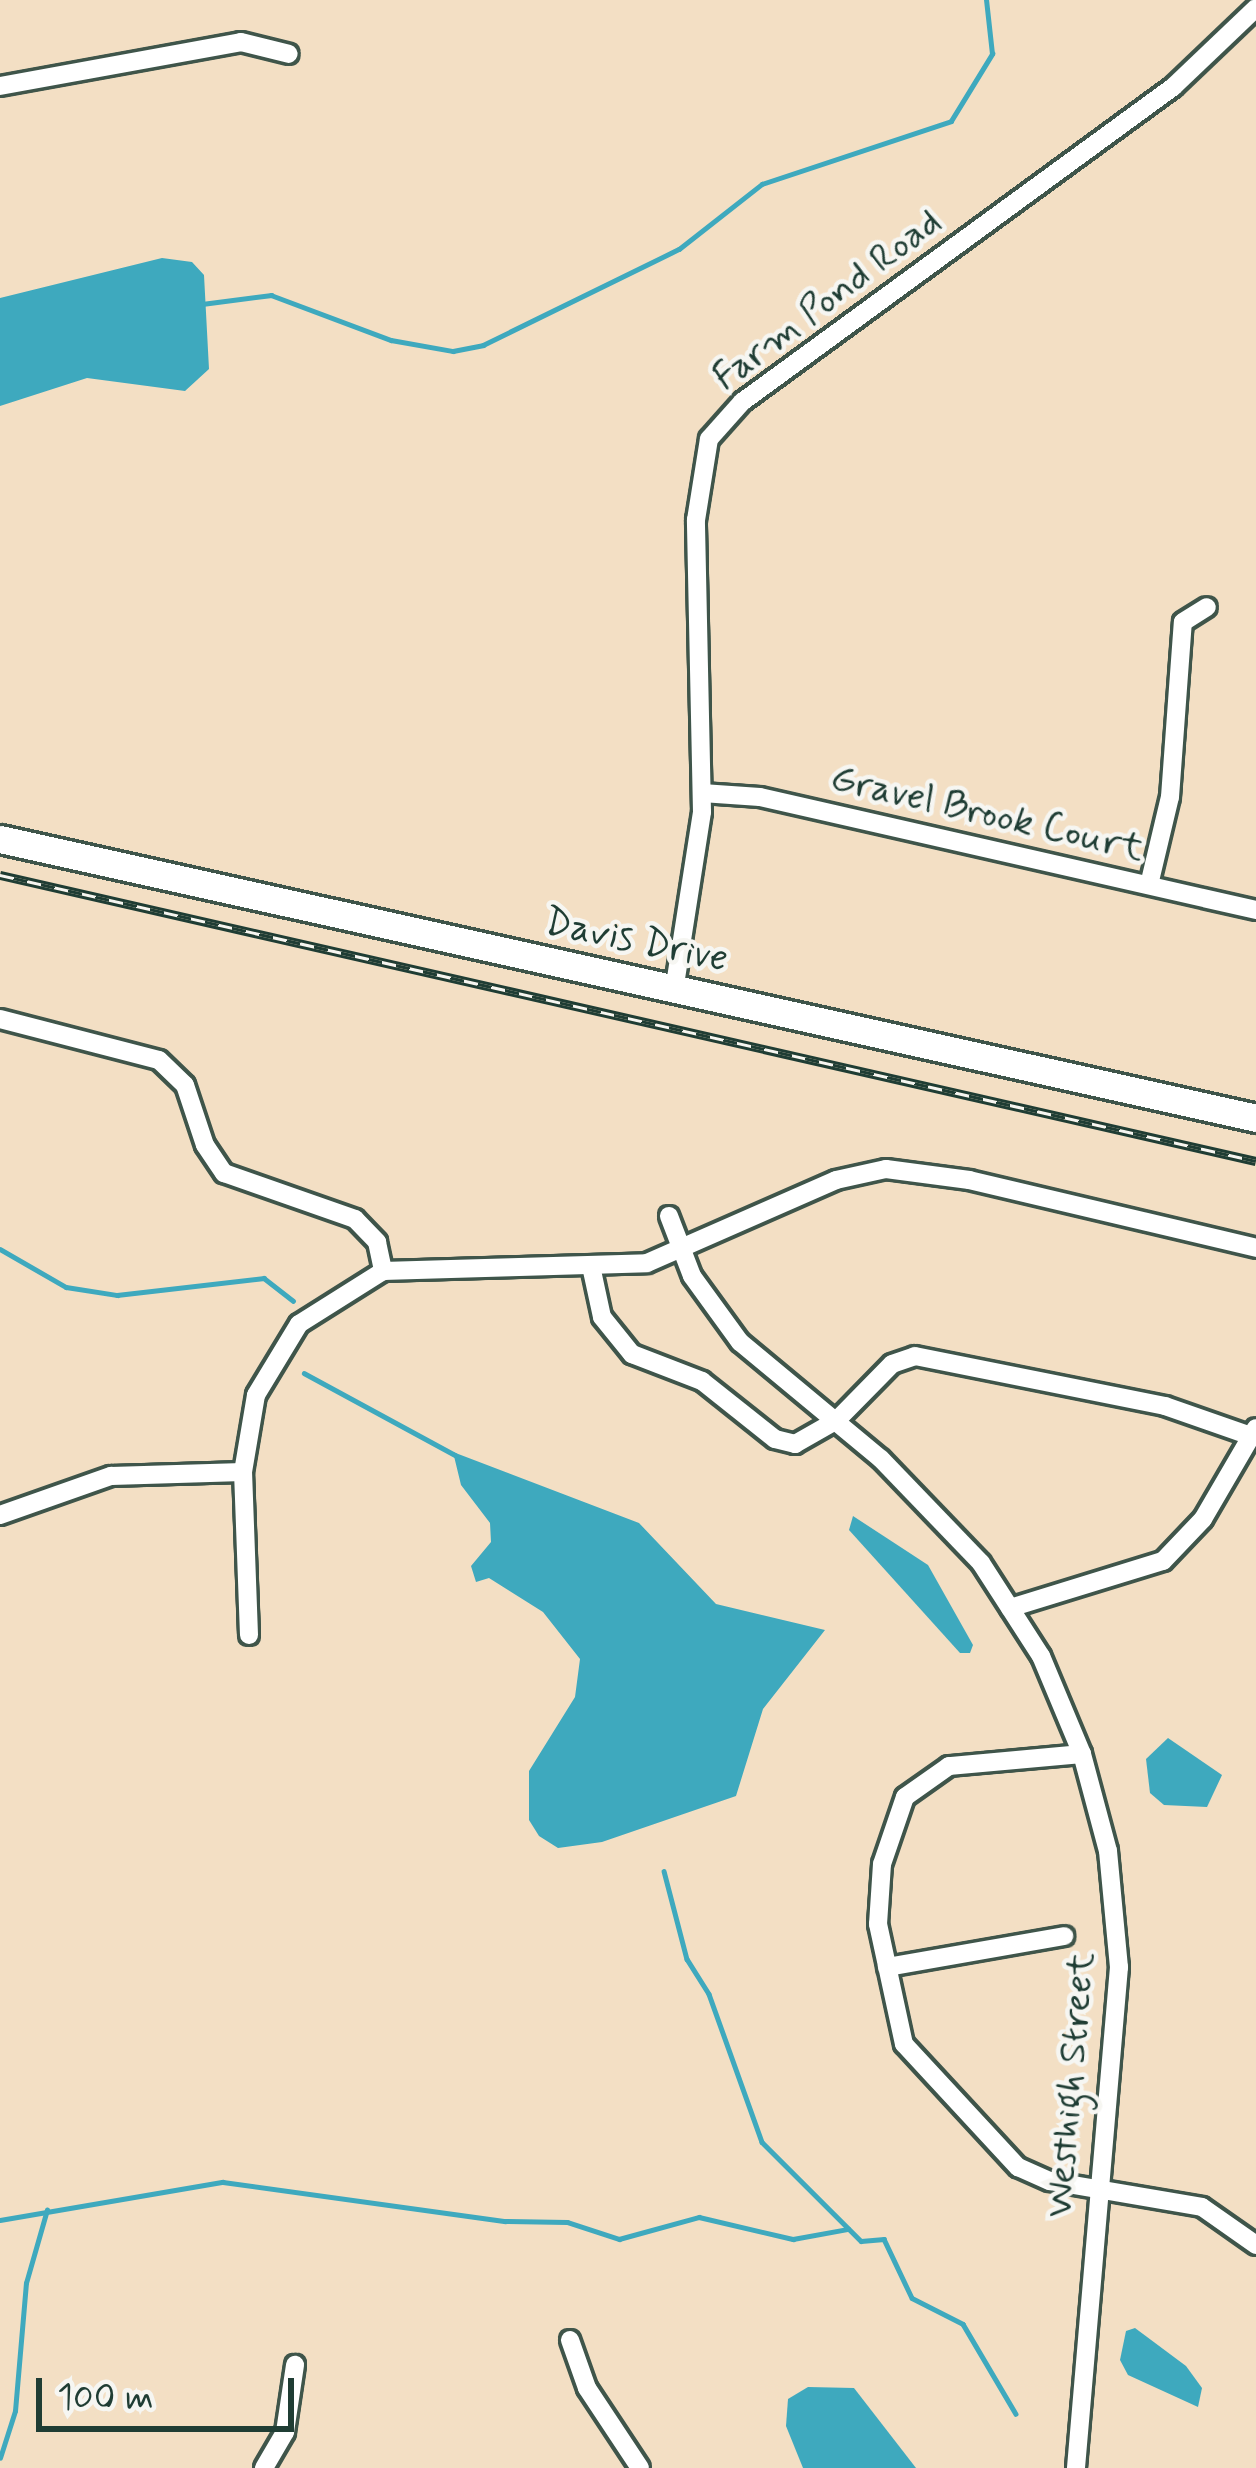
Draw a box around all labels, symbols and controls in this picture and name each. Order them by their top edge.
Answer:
street label: Farm Pond Road [704,200,952,402]
street label: Gravel Brook Court [830,757,1144,873]
street label: Davis Drive [540,900,732,984]
street label: Westhigh Street [1037,1950,1107,2220]
scale bar [42,2354,300,2428]
text: 100 m [57,2375,154,2422]

